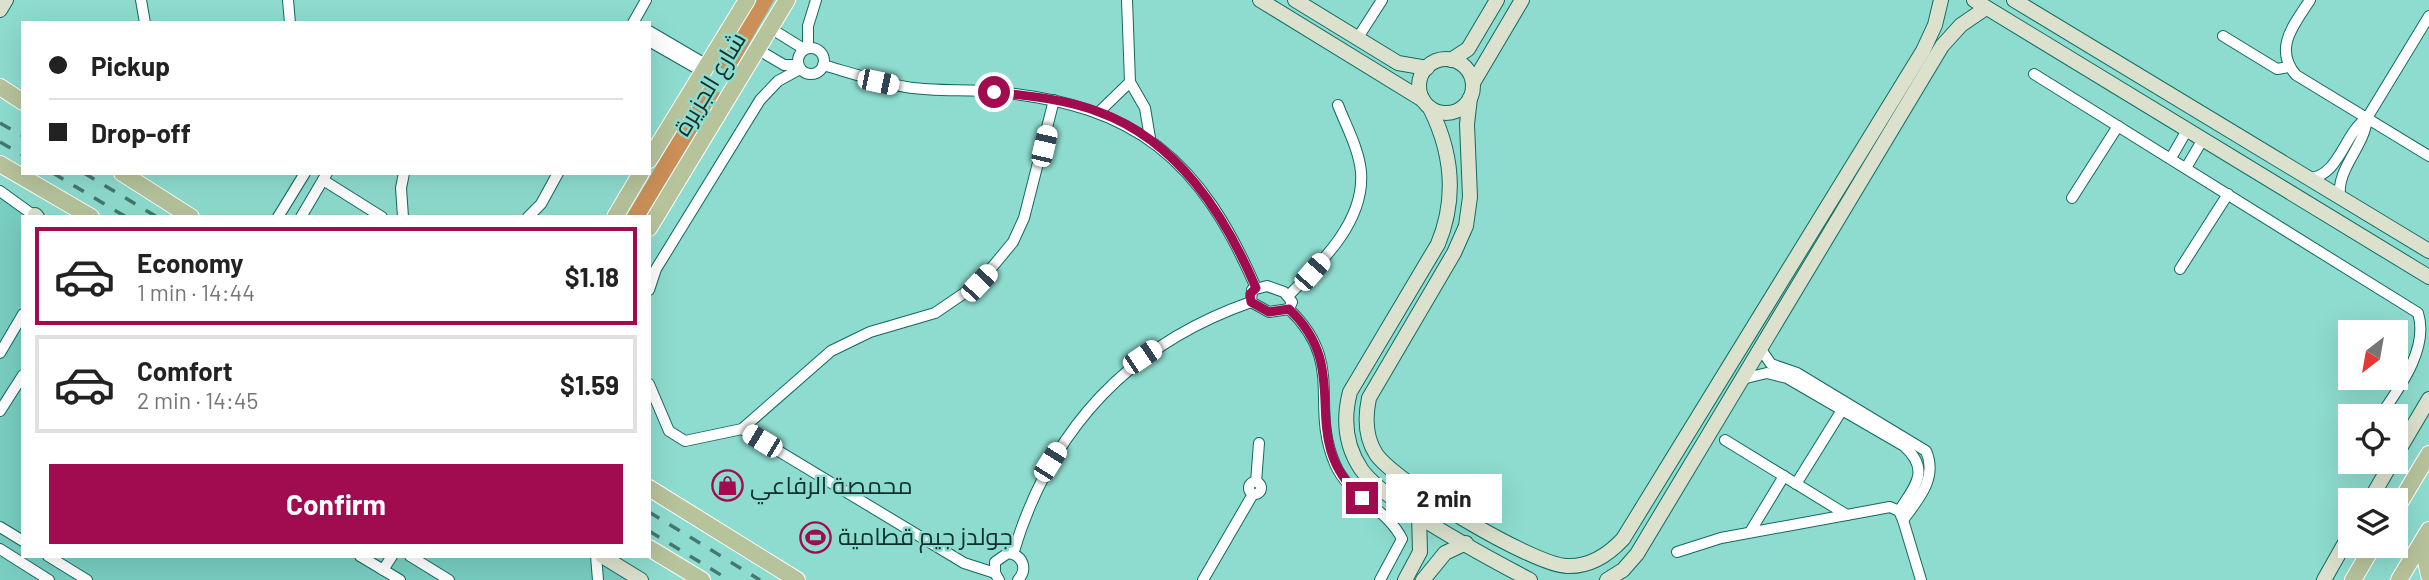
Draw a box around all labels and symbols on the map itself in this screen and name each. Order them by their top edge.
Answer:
street label: شارع الجزيرة [667,26,753,142]
car [856,67,901,97]
route start [978,76,1010,108]
car [1030,123,1059,169]
car [1291,249,1334,295]
car [957,260,1002,306]
north arrow [2338,320,2408,390]
car [1119,337,1166,377]
car [739,421,786,461]
car [1030,439,1071,485]
shop icon: محمصة الرفاعي [710,469,744,503]
place label: محمصة الرفاعي [750,470,913,505]
callout: 2 min [1386,474,1502,522]
route end [1346,482,1378,514]
sports icon: جولدز جيم قطامية [798,520,832,554]
place label: جولدز جيم قطامية [838,521,1013,553]

